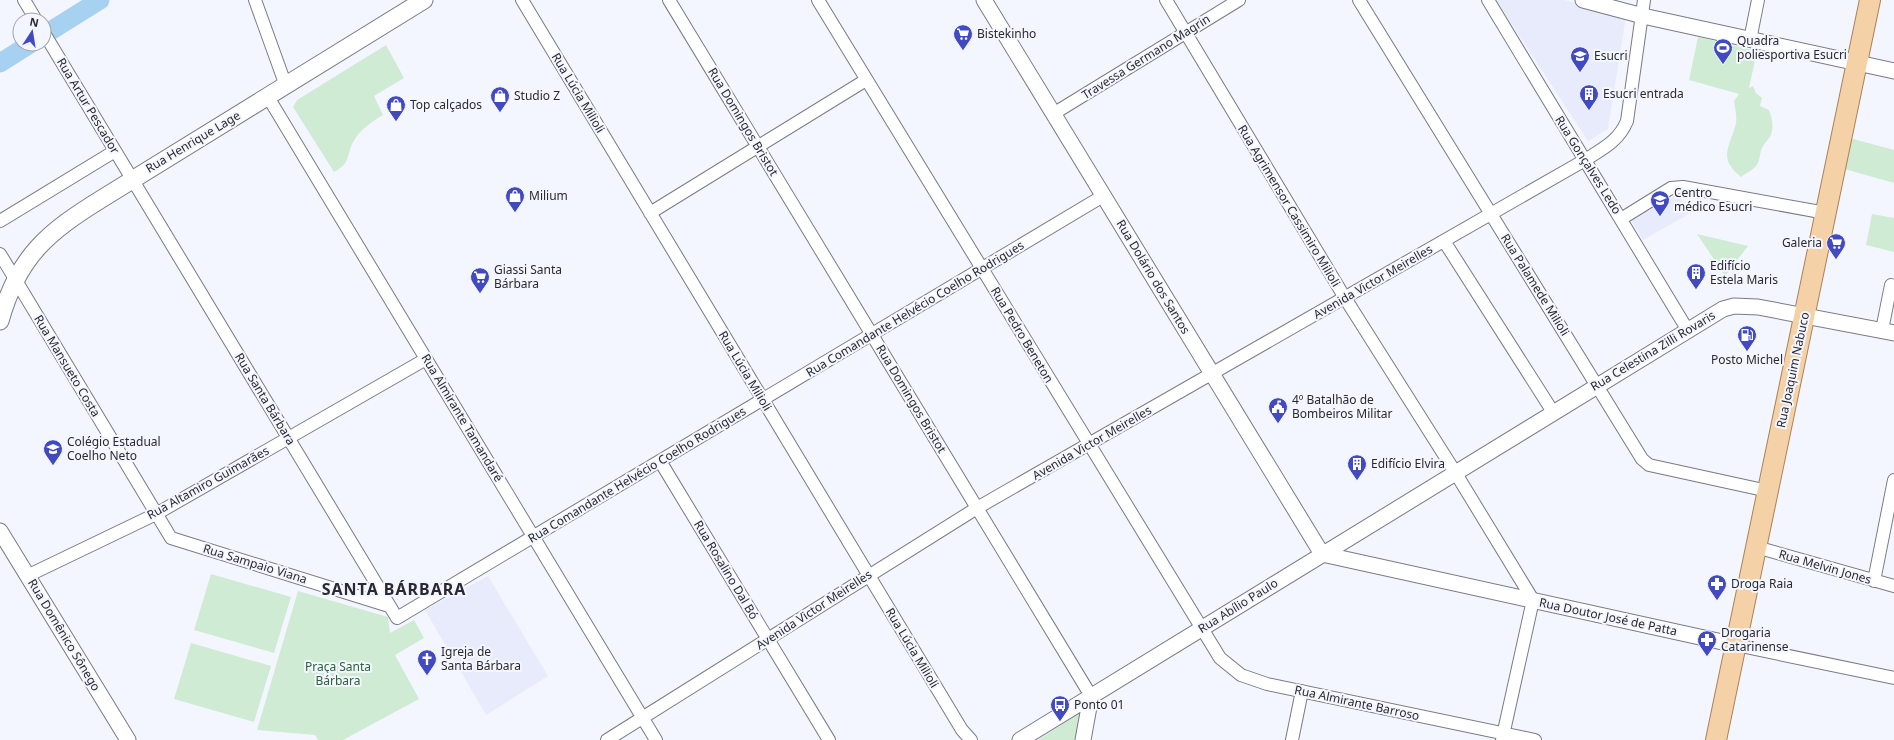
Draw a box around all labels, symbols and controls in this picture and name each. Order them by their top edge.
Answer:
street label: Travessa Germano Magrin [1078,10,1213,103]
north arrow [12,12,52,52]
text: N [28,13,40,30]
supermarket icon: Bistekinho [952,23,974,51]
place label: Bistekinho [977,25,1036,42]
place label: Quadra poliesportiva Esucri [1737,32,1847,63]
sports icon: Quadra poliesportiva Esucri [1712,37,1734,65]
school or university icon: Esucri [1569,45,1591,73]
place label: Esucri [1594,47,1628,64]
street label: Rua Lúcia Milioli [548,49,609,136]
street label: Rua Artur Pescador [53,55,124,157]
street label: Rua Domingos Bristot [704,64,783,180]
building icon: Esucri entrada [1578,83,1600,111]
shop icon: Studio Z [489,85,511,113]
place label: Esucri entrada [1603,85,1684,102]
place label: Studio Z [514,87,560,104]
shop icon: Top calçados [385,94,407,122]
place label: Top calçados [410,96,482,113]
street label: Rua Henrique Lage [142,106,243,177]
street label: Rua Gonçalves Ledo [1551,112,1626,217]
street label: Rua Agrimensor Cassimiro Milioli [1234,122,1345,290]
place label: Centro médico Esucri [1674,184,1752,215]
shop icon: Milium [504,185,526,213]
place label: Milium [529,187,568,204]
school or university icon: Centro médico Esucri [1649,189,1671,217]
street label: Rua Dolário dos Santos [1113,216,1194,337]
street label: Rua Palamede Milioli [1497,230,1574,339]
supermarket icon: Galeria [1825,232,1847,260]
place label: Galeria [1782,234,1822,251]
street label: Rua Comandante Helvécio Coelho Rodrigues [803,236,1027,381]
street label: Avenida Victor Meirelles [1310,240,1436,323]
place label: Edifício Estela Maris [1710,257,1778,288]
place label: Giassi Santa Bárbara [494,261,562,292]
building icon: Edifício Estela Maris [1685,262,1707,290]
supermarket icon: Giassi Santa Bárbara [469,266,491,294]
street label: Rua Pedro Beneton [987,284,1058,386]
street label: Rua Celestina Zilli Rovaris [1587,306,1719,395]
street label: Rua Joaquim Nabuco [1772,310,1813,429]
street label: Rua Mansueto Costa [30,312,105,420]
fuel station icon: Posto Michel [1736,324,1758,352]
street label: Rua Lúcia Milioli [715,327,776,414]
street label: Rua Domingos Bristot [872,341,951,457]
street label: Rua Santa Bárbara [231,349,300,448]
street label: Rua Almirante Tamandaré [417,351,508,485]
place label: Posto Michel [1711,351,1783,368]
place label: 4º Batalhão de Bombeiros Militar [1292,391,1393,422]
public building icon: 4º Batalhão de Bombeiros Militar [1267,396,1289,424]
street label: Avenida Victor Meirelles [1029,401,1155,484]
street label: Rua Comandante Helvécio Coelho Rodrigues [525,402,749,547]
place label: Colégio Estadual Coelho Neto [67,433,161,464]
school or university icon: Colégio Estadual Coelho Neto [42,438,64,466]
street label: Rua Altamiro Guimarães [144,442,272,523]
building icon: Edifício Elvira [1346,453,1368,481]
place label: Edifício Elvira [1371,455,1445,472]
street label: Rua Rosalino Dal Bó [690,517,763,622]
street label: Rua Sampaio Viana [201,540,309,587]
street label: Rua Melvin Jones [1777,545,1874,588]
street label: Avenida Victor Meirelles [753,566,875,653]
pharmacy icon: Droga Raia [1706,573,1728,601]
street label: Rua Abílio Paulo [1195,574,1281,637]
street label: Rua Domênico Sônego [24,575,105,694]
place label: Droga Raia [1731,575,1793,592]
district label: SANTA BÁRBARA [322,578,466,600]
street label: Rua Doutor José de Patta [1538,594,1679,639]
street label: Rua Lúcia Milioli [882,604,943,691]
place label: Drogaria Catarinense [1721,624,1789,655]
pharmacy icon: Drogaria Catarinense [1696,629,1718,657]
place label: Igreja de Santa Bárbara [441,643,521,674]
church icon: Igreja de Santa Bárbara [416,648,438,676]
park label: Praça Santa Bárbara [305,658,371,689]
street label: Rua Almirante Barroso [1293,681,1421,724]
bus stop icon: Ponto 01 [1049,694,1071,722]
place label: Ponto 01 [1074,696,1124,713]

